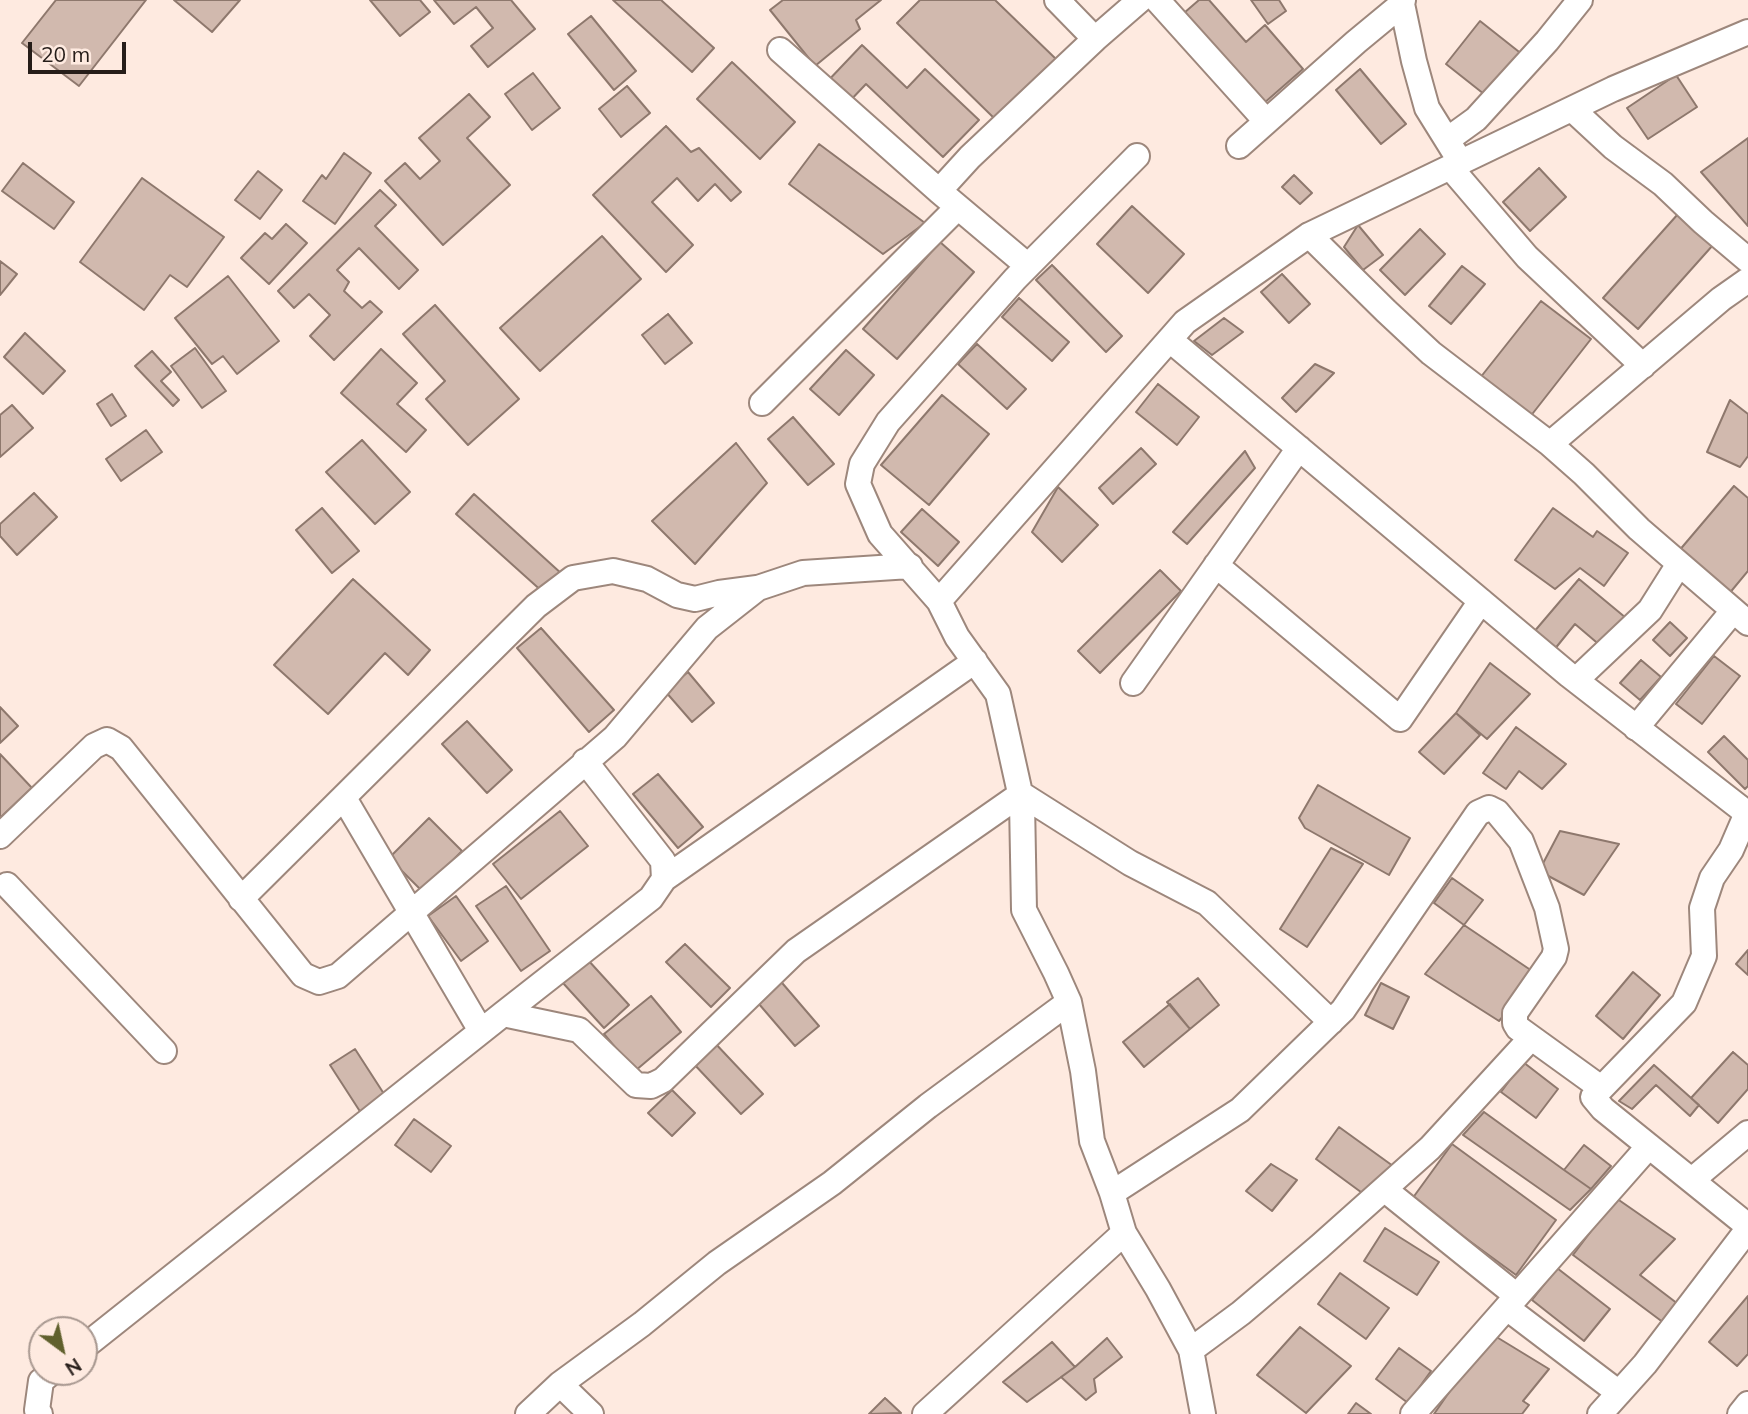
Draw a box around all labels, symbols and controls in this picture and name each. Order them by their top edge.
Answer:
scale bar [32,28,130,72]
text: 20 m [41,41,90,67]
north arrow [28,1316,98,1386]
text: N [61,1353,86,1381]

